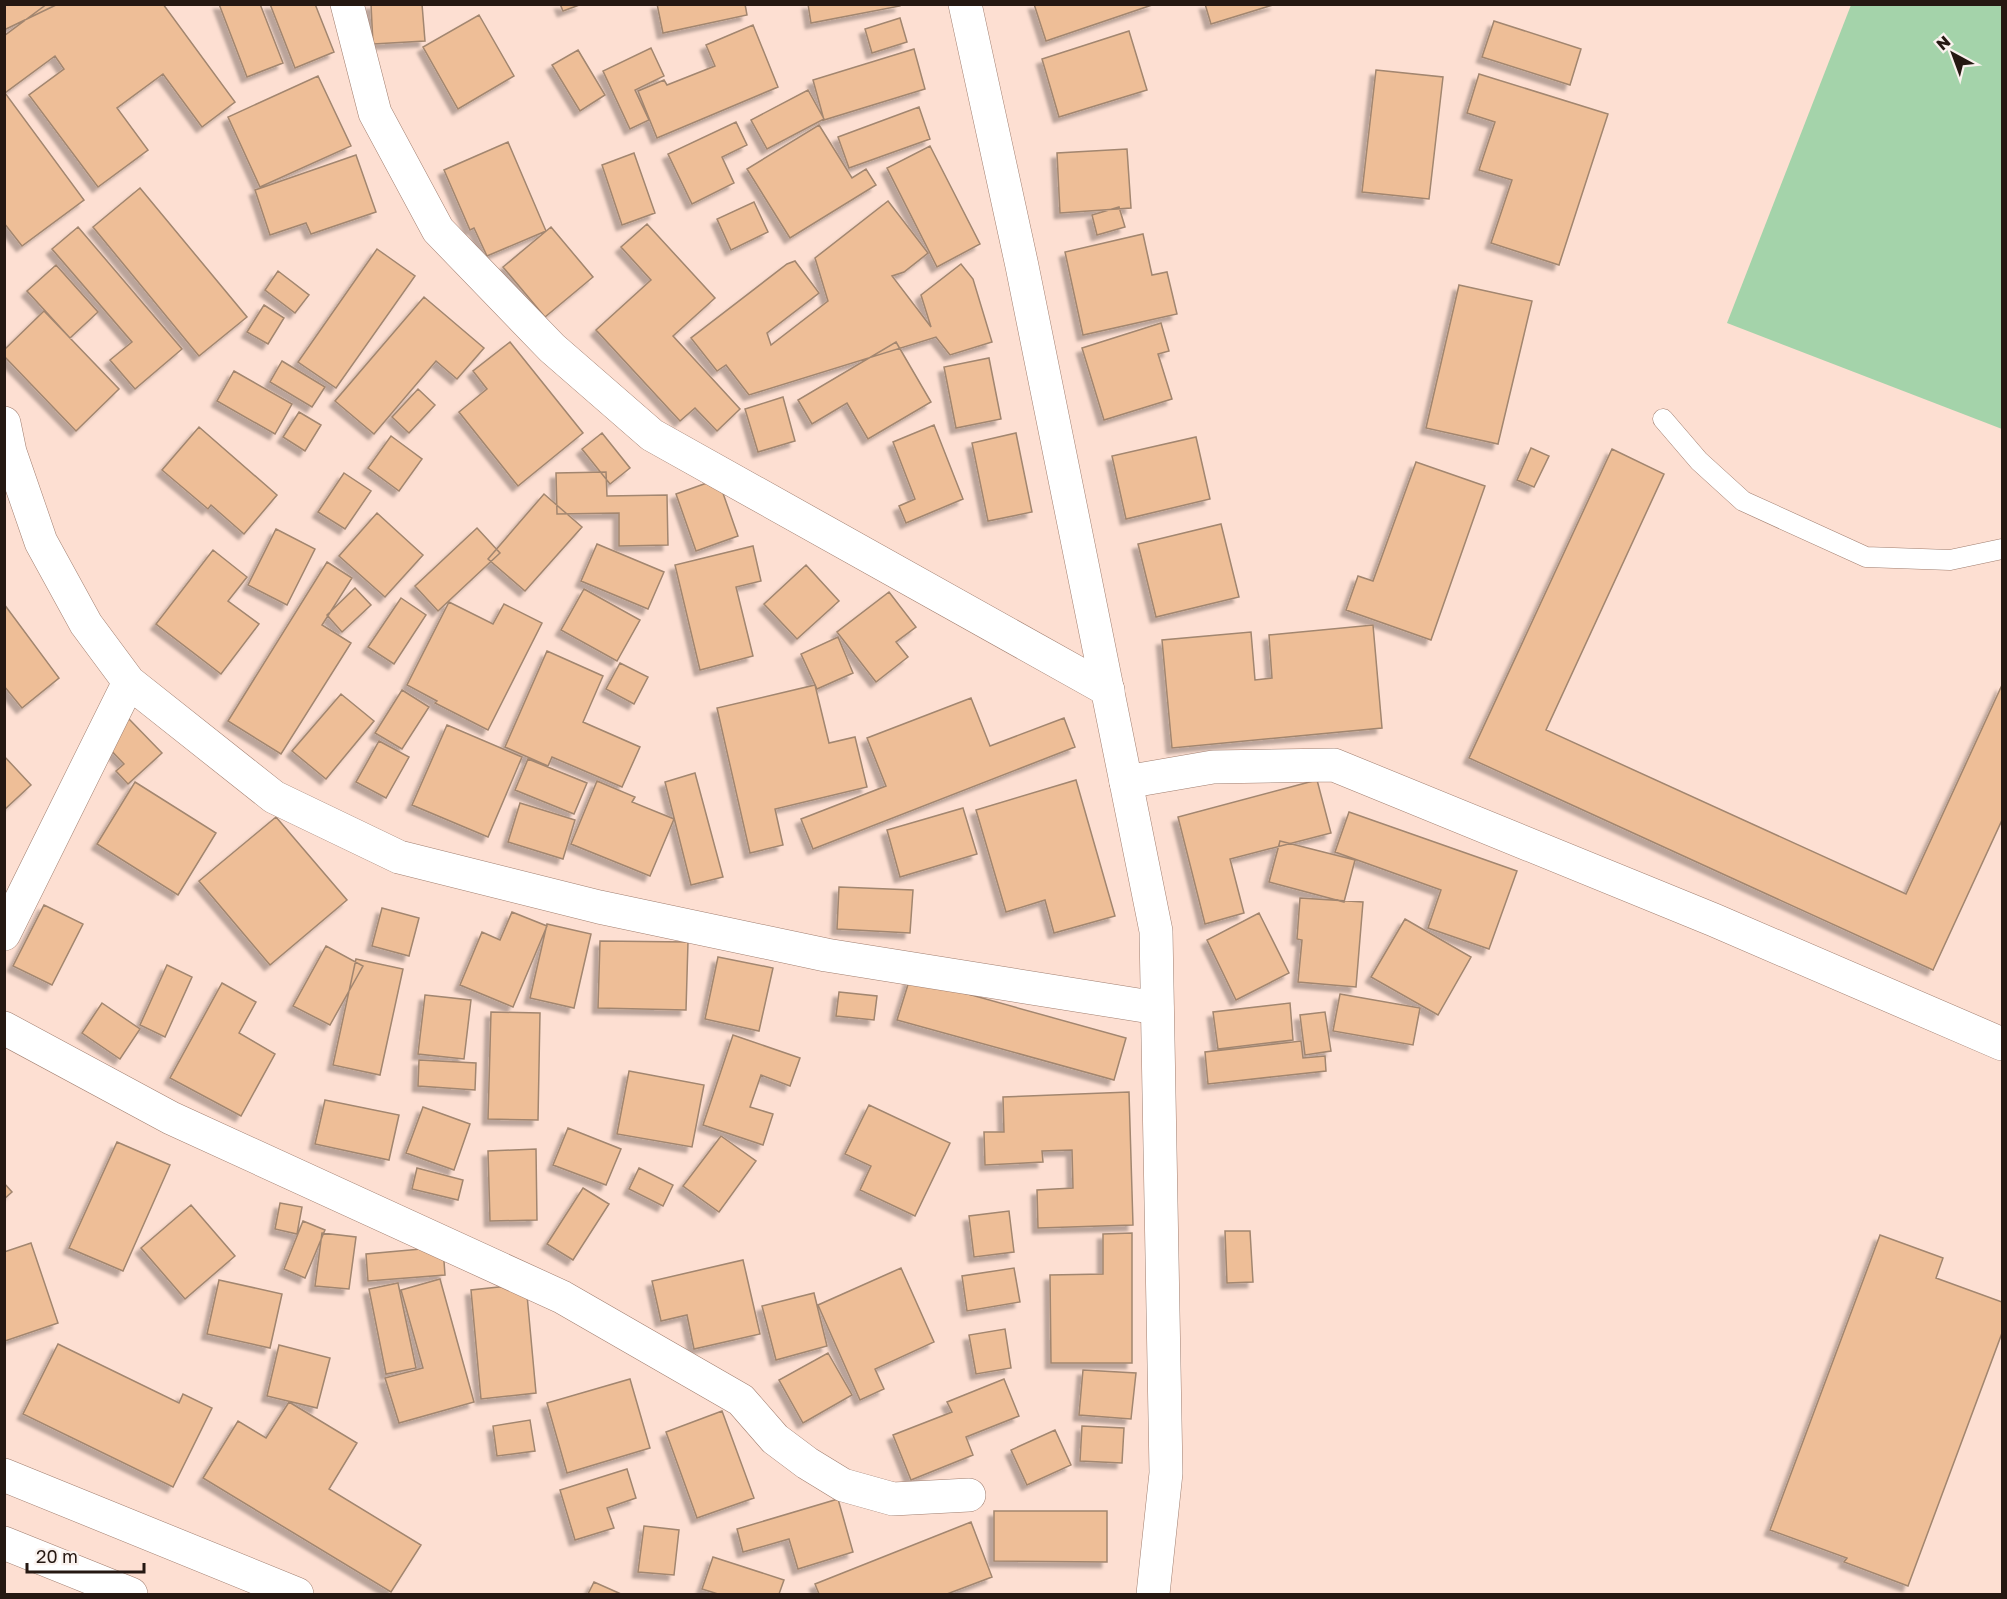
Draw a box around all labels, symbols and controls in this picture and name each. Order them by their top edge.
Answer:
north arrow [1923,24,1983,84]
text: N [1932,31,1954,54]
scale bar [27,1536,144,1574]
text: 20 m [36,1545,78,1567]

